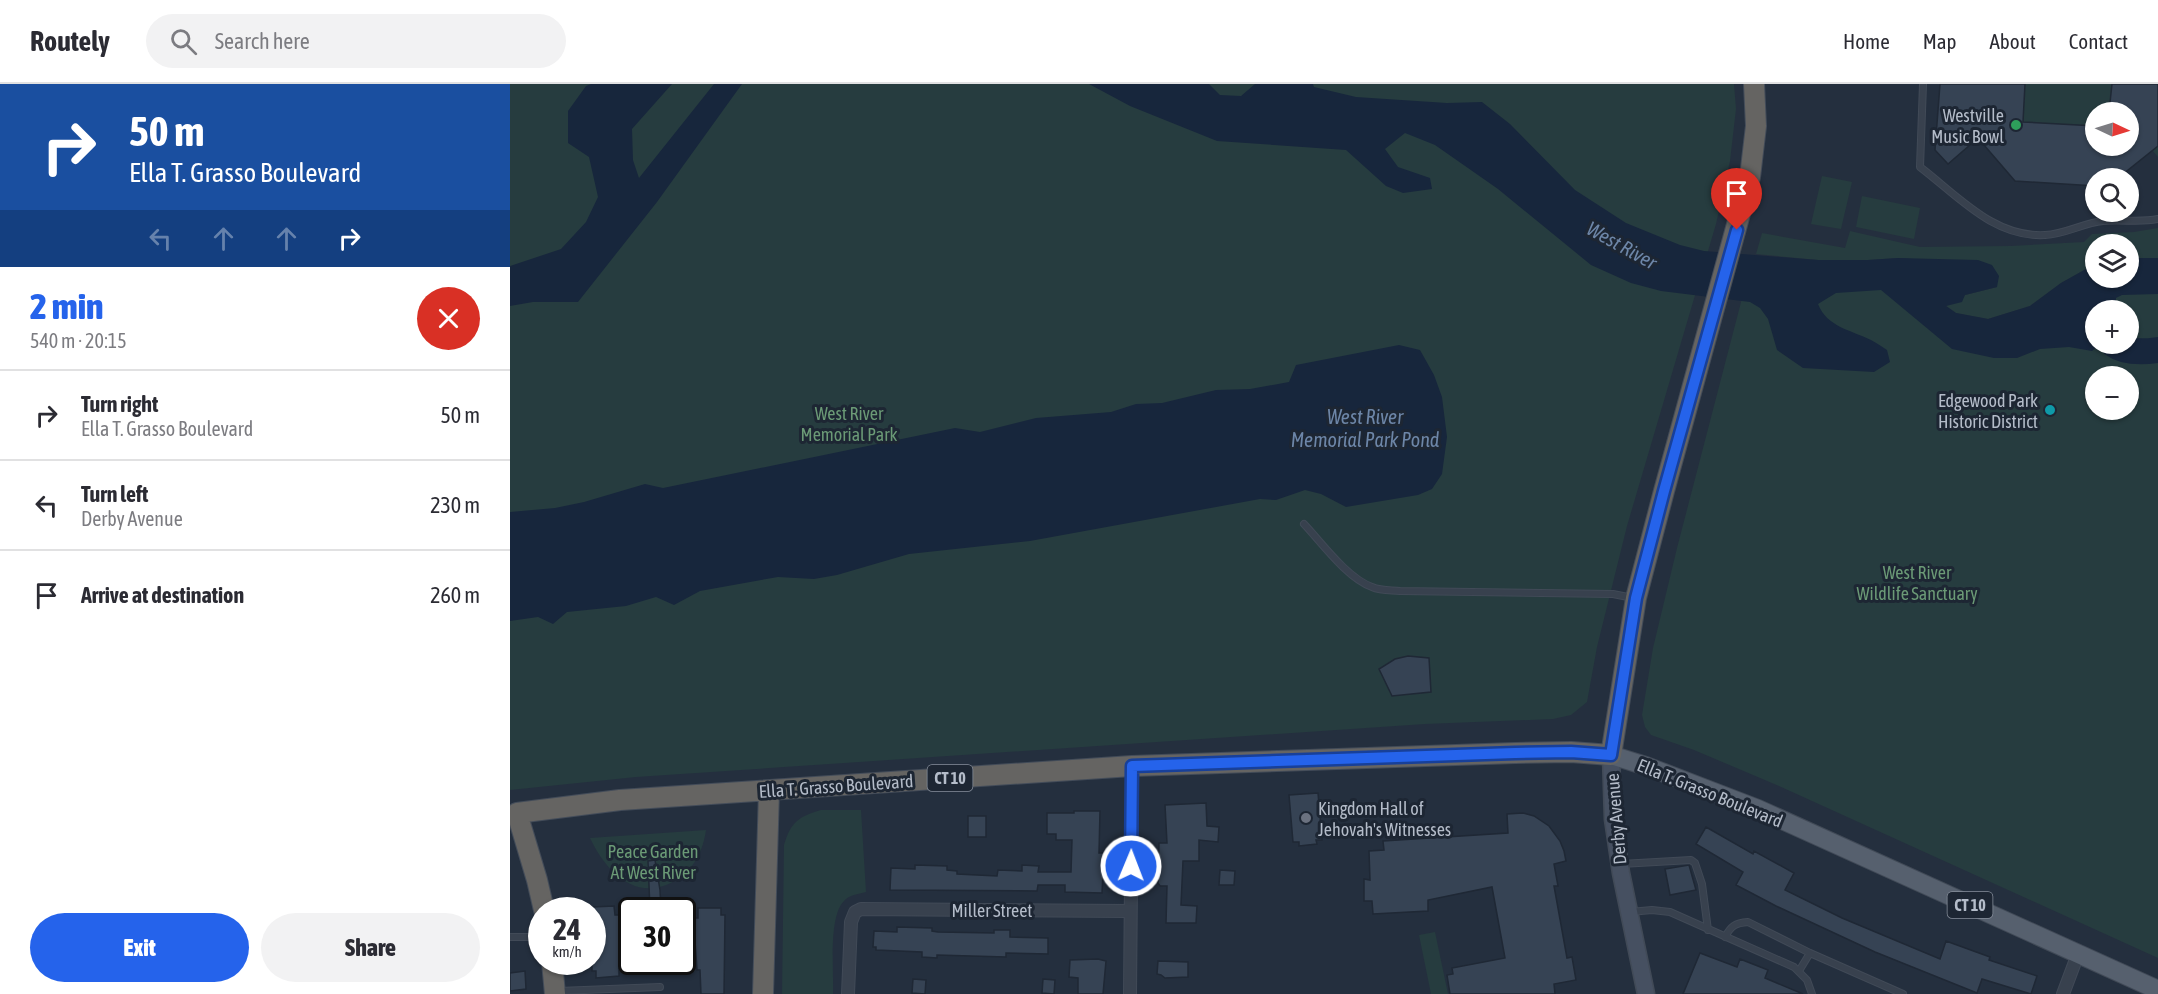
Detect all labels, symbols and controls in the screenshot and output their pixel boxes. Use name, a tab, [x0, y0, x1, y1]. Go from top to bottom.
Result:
search box	[146, 14, 566, 68]
text: Routely	[30, 25, 110, 57]
icon: search	[167, 25, 200, 58]
text: Search here	[215, 28, 310, 54]
text: Home	[1843, 29, 1890, 53]
text: Map	[1923, 29, 1957, 53]
text: About	[1990, 29, 2036, 53]
text: Contact	[2069, 29, 2128, 53]
north arrow	[2085, 102, 2139, 156]
map controls	[2085, 102, 2139, 420]
place label: Westville Music Bowl	[1931, 105, 2004, 147]
text: 50 m	[129, 107, 204, 155]
icon: right	[30, 108, 108, 186]
marker: Westville Music Bowl	[2009, 118, 2023, 132]
text: Ella T. Grasso Boulevard	[129, 157, 361, 188]
pin	[1711, 168, 1762, 230]
button: search	[2085, 168, 2139, 222]
icon: arrive	[1720, 177, 1753, 210]
water label: West River	[1583, 216, 1662, 274]
icon: left	[144, 222, 177, 255]
icon: ahead	[207, 222, 240, 255]
icon: ahead	[270, 222, 303, 255]
icon: right	[333, 222, 366, 255]
button: layers	[2085, 234, 2139, 288]
text: 2 min	[30, 285, 104, 327]
button: close	[417, 287, 480, 350]
button: +	[2085, 300, 2139, 354]
text: 540 m · 20:15	[30, 329, 127, 352]
button: −	[2085, 366, 2139, 420]
place label: Edgewood Park Historic District	[1938, 390, 2038, 432]
text: Turn right	[81, 391, 158, 417]
icon: right	[30, 399, 63, 432]
text: 50 m	[440, 402, 480, 428]
park label: West River Memorial Park	[801, 403, 897, 445]
marker: Edgewood Park Historic District	[2043, 403, 2057, 417]
water label: West River Memorial Park Pond	[1291, 405, 1440, 451]
text: Ella T. Grasso Boulevard	[81, 417, 253, 440]
text: Turn left	[81, 481, 148, 507]
icon: left	[30, 489, 63, 522]
text: 230 m	[430, 492, 480, 518]
text: Derby Avenue	[81, 507, 183, 530]
park label: West River Wildlife Sanctuary	[1856, 562, 1978, 604]
icon: arrive	[30, 579, 63, 612]
text: Arrive at destination	[81, 582, 244, 608]
text: 260 m	[430, 582, 480, 608]
street label: Ella T. Grasso Boulevard	[1634, 754, 1786, 832]
road number: CT 10	[928, 765, 972, 791]
street label: Ella T. Grasso Boulevard	[758, 770, 914, 802]
street label: Derby Avenue	[1602, 772, 1630, 866]
place label: Kingdom Hall of Jehovah's Witnesses	[1318, 798, 1451, 840]
marker: Kingdom Hall of Jehovah's Witnesses	[1299, 811, 1313, 825]
position arrow	[1099, 834, 1163, 898]
park label: Peace Garden At West River	[607, 841, 699, 883]
road number: CT 10	[1948, 892, 1992, 918]
speed limit sign: 30	[618, 897, 696, 975]
street label: Miller Street	[952, 900, 1033, 921]
text: 24	[553, 912, 581, 946]
button: Exit	[30, 913, 249, 982]
button: Share	[261, 913, 480, 982]
text: km/h	[552, 943, 582, 960]

